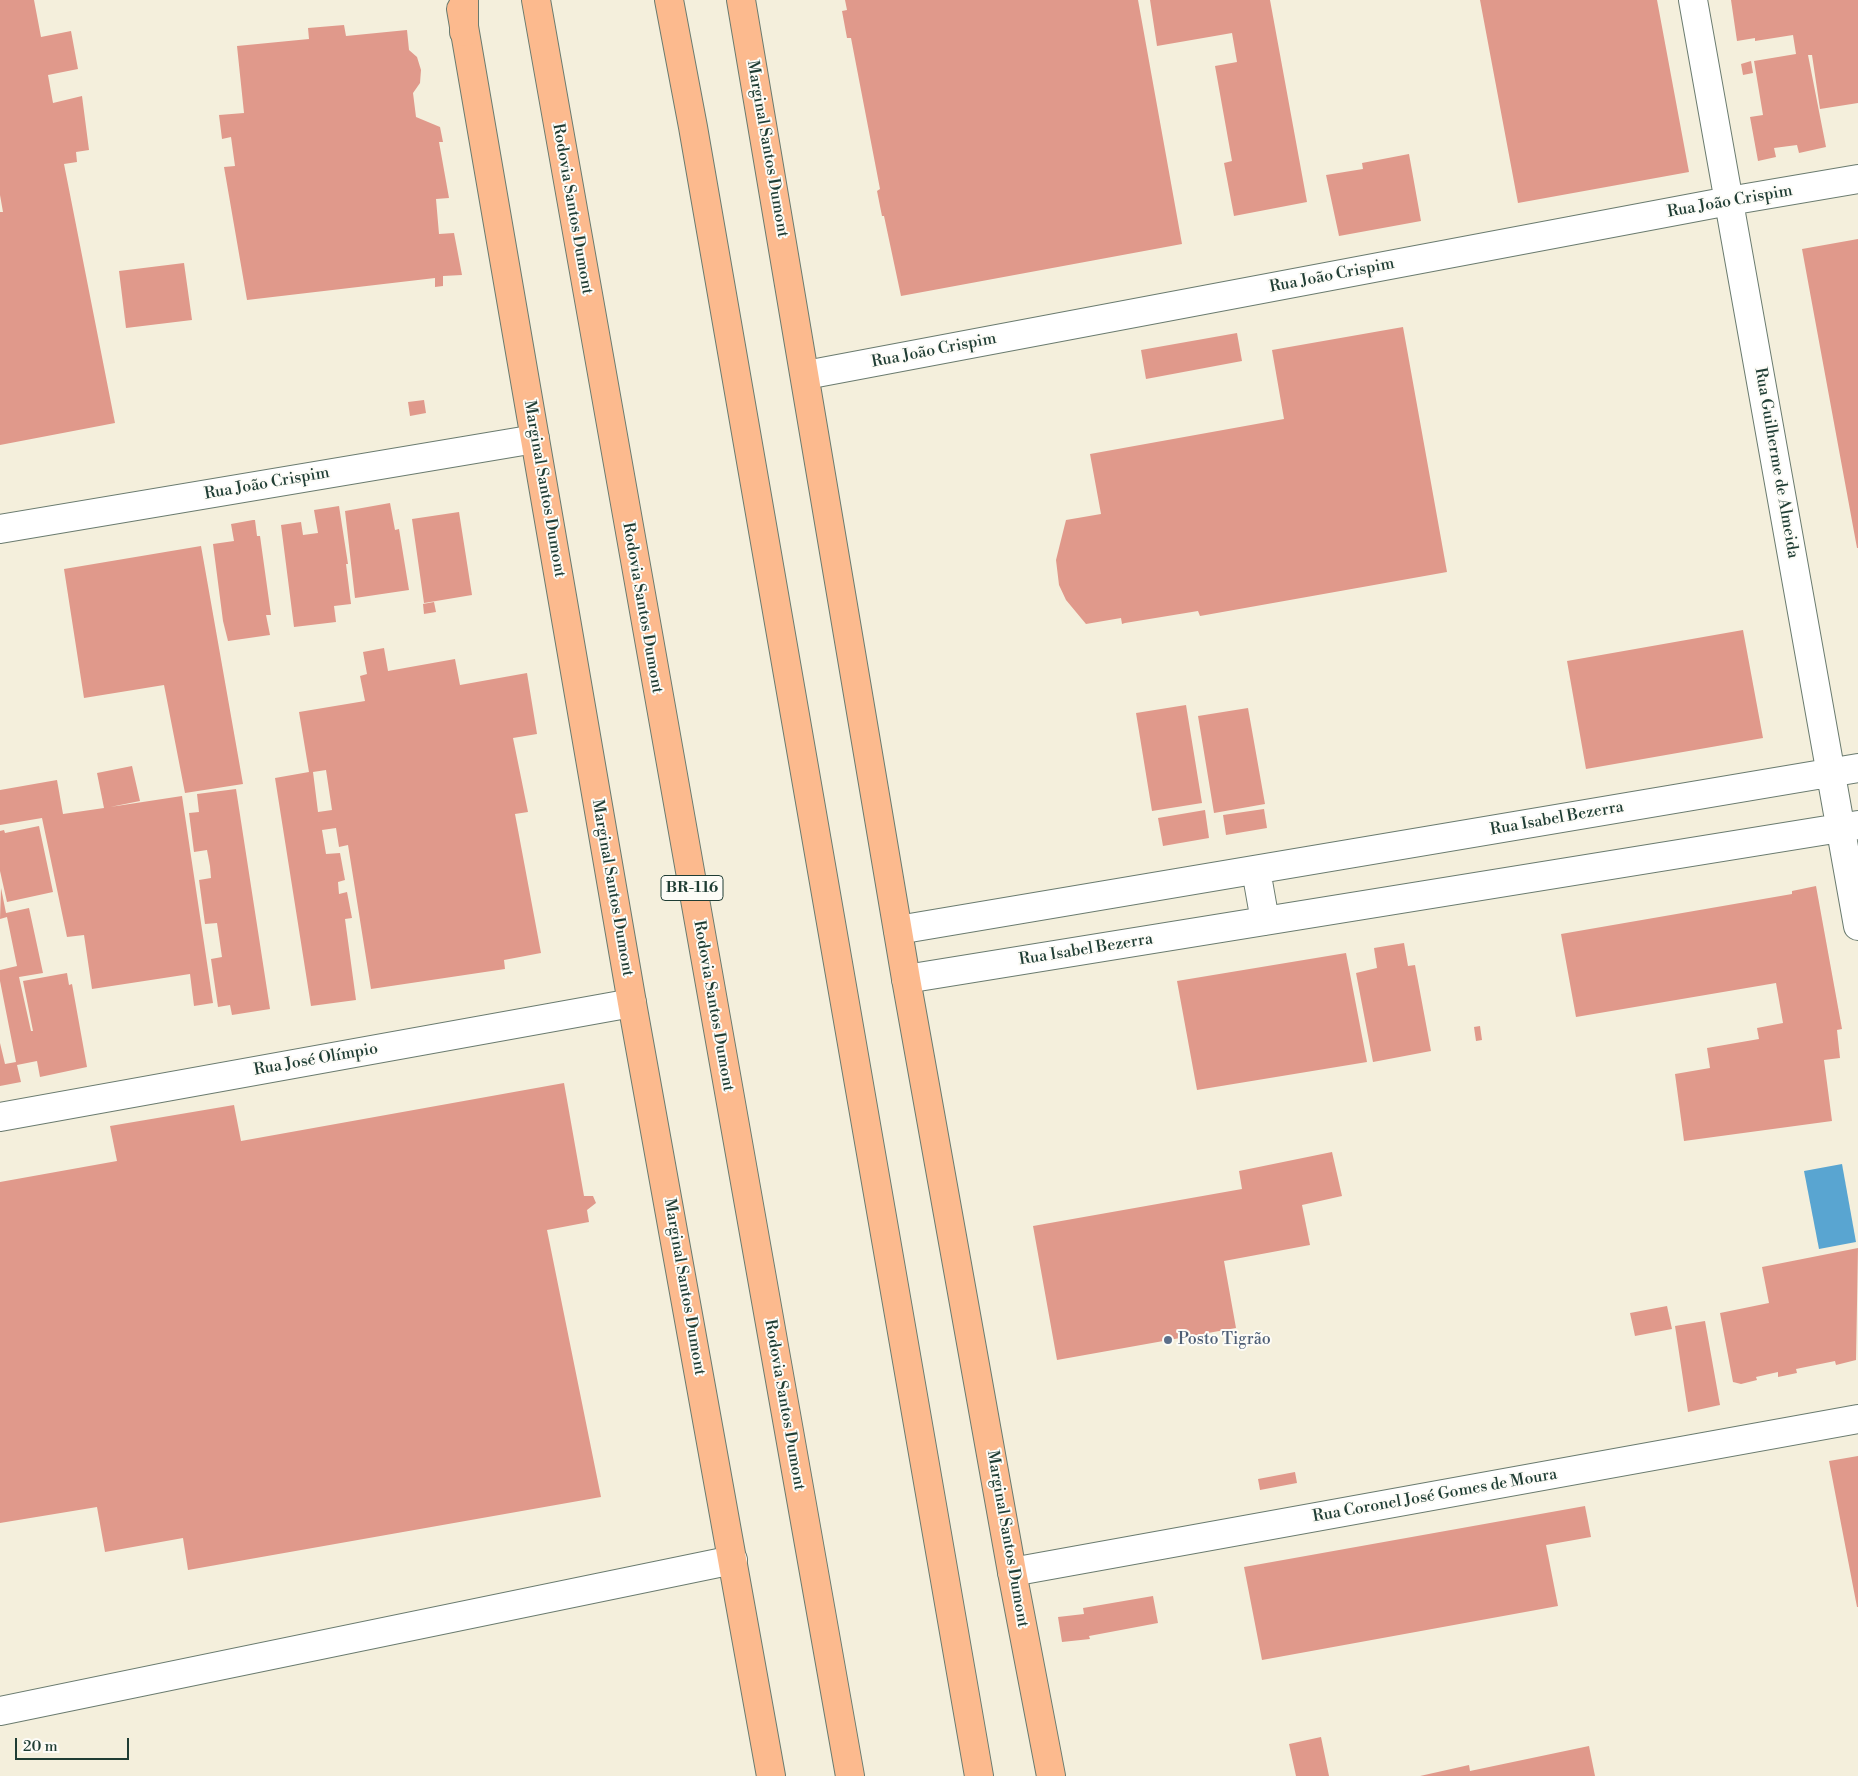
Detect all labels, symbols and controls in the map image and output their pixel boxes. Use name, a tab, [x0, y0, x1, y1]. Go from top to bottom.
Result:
street label: Marginal Santos Dumont	[742, 59, 792, 239]
street label: Rodovia Santos Dumont	[547, 122, 597, 296]
street label: Rua João Crispim	[1666, 182, 1794, 222]
street label: Rua João Crispim	[1268, 254, 1396, 298]
street label: Rua João Crispim	[870, 329, 998, 373]
street label: Rua Guilherme de Almeida	[1750, 366, 1802, 560]
street label: Marginal Santos Dumont	[519, 399, 569, 579]
street label: Rua João Crispim	[203, 464, 331, 504]
street label: Rodovia Santos Dumont	[617, 521, 667, 695]
street label: Marginal Santos Dumont	[587, 798, 637, 978]
street label: Rua Isabel Bezerra	[1489, 798, 1625, 840]
road number: BR-116	[661, 876, 723, 900]
street label: Rodovia Santos Dumont	[688, 919, 738, 1093]
street label: Rua Isabel Bezerra	[1018, 930, 1154, 970]
street label: Rua José Olímpio	[252, 1040, 380, 1080]
street label: Marginal Santos Dumont	[659, 1197, 709, 1377]
street label: Rodovia Santos Dumont	[759, 1318, 809, 1492]
place label: Posto Tigrão	[1178, 1330, 1271, 1350]
marker: Posto Tigrão	[1162, 1334, 1174, 1346]
street label: Marginal Santos Dumont	[982, 1449, 1032, 1629]
street label: Rua Coronel José Gomes de Moura	[1311, 1465, 1559, 1527]
scale bar	[18, 1728, 131, 1760]
text: 20 m	[23, 1737, 58, 1756]

